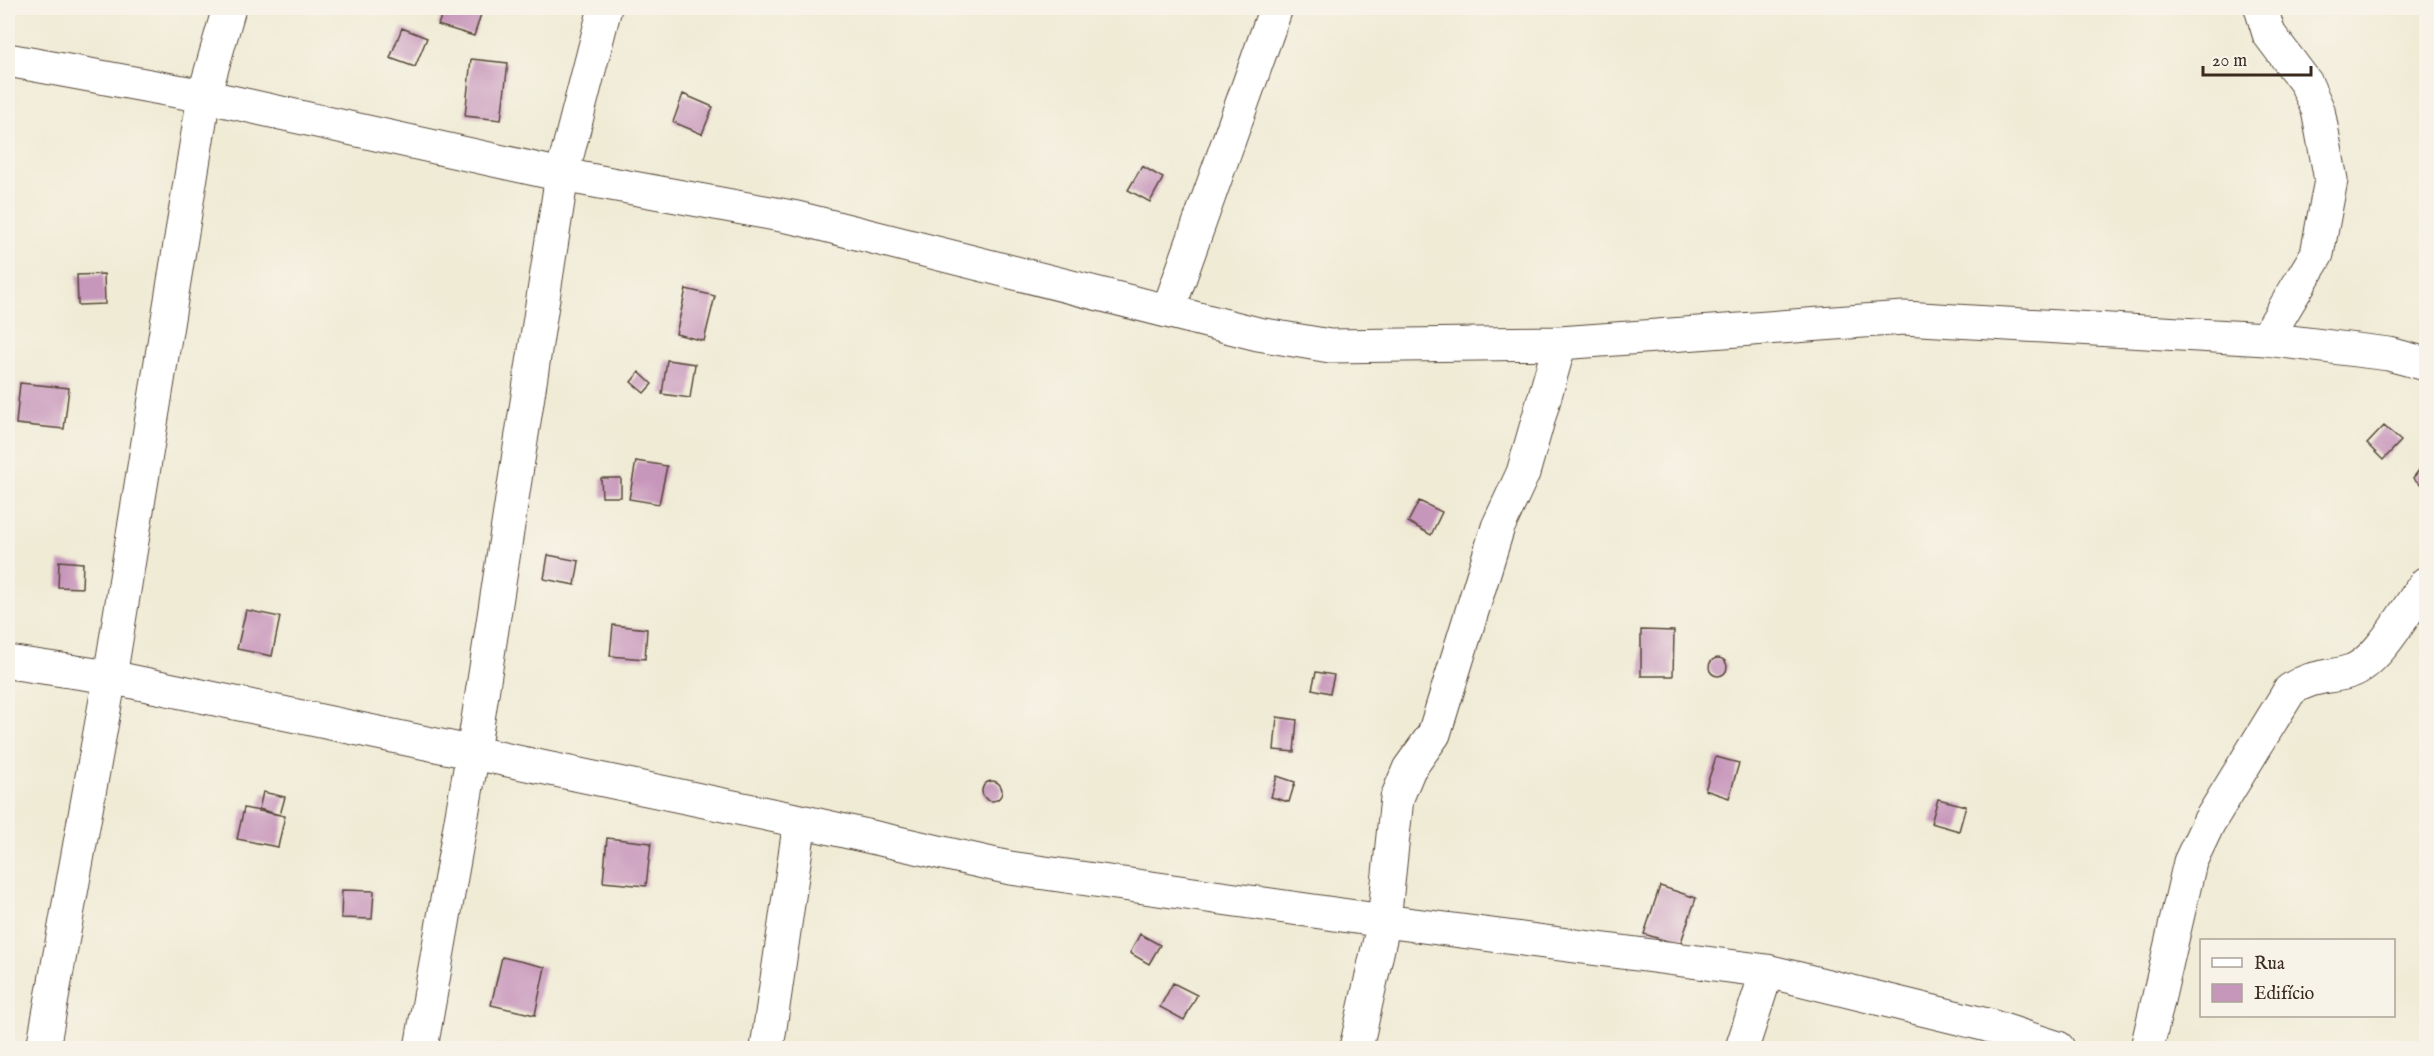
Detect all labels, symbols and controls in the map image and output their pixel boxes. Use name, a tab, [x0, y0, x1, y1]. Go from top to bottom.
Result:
scale bar	[2203, 39, 2311, 77]
text: 20 m	[2212, 50, 2247, 73]
legend	[2200, 939, 2395, 1017]
text: Rua	[2254, 953, 2285, 976]
text: Edifício	[2254, 983, 2315, 1006]

